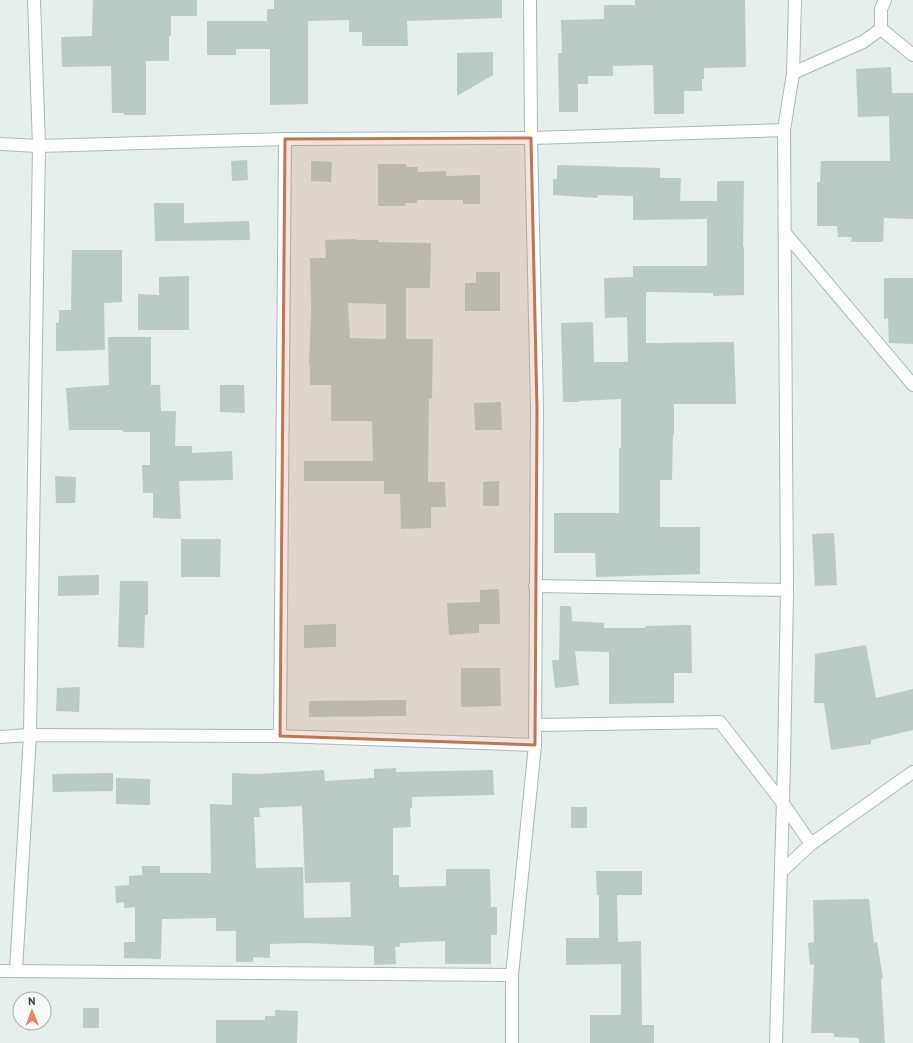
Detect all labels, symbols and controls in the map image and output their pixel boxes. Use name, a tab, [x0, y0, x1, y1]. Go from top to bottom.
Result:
north arrow	[12, 991, 52, 1031]
text: N	[28, 994, 36, 1008]

